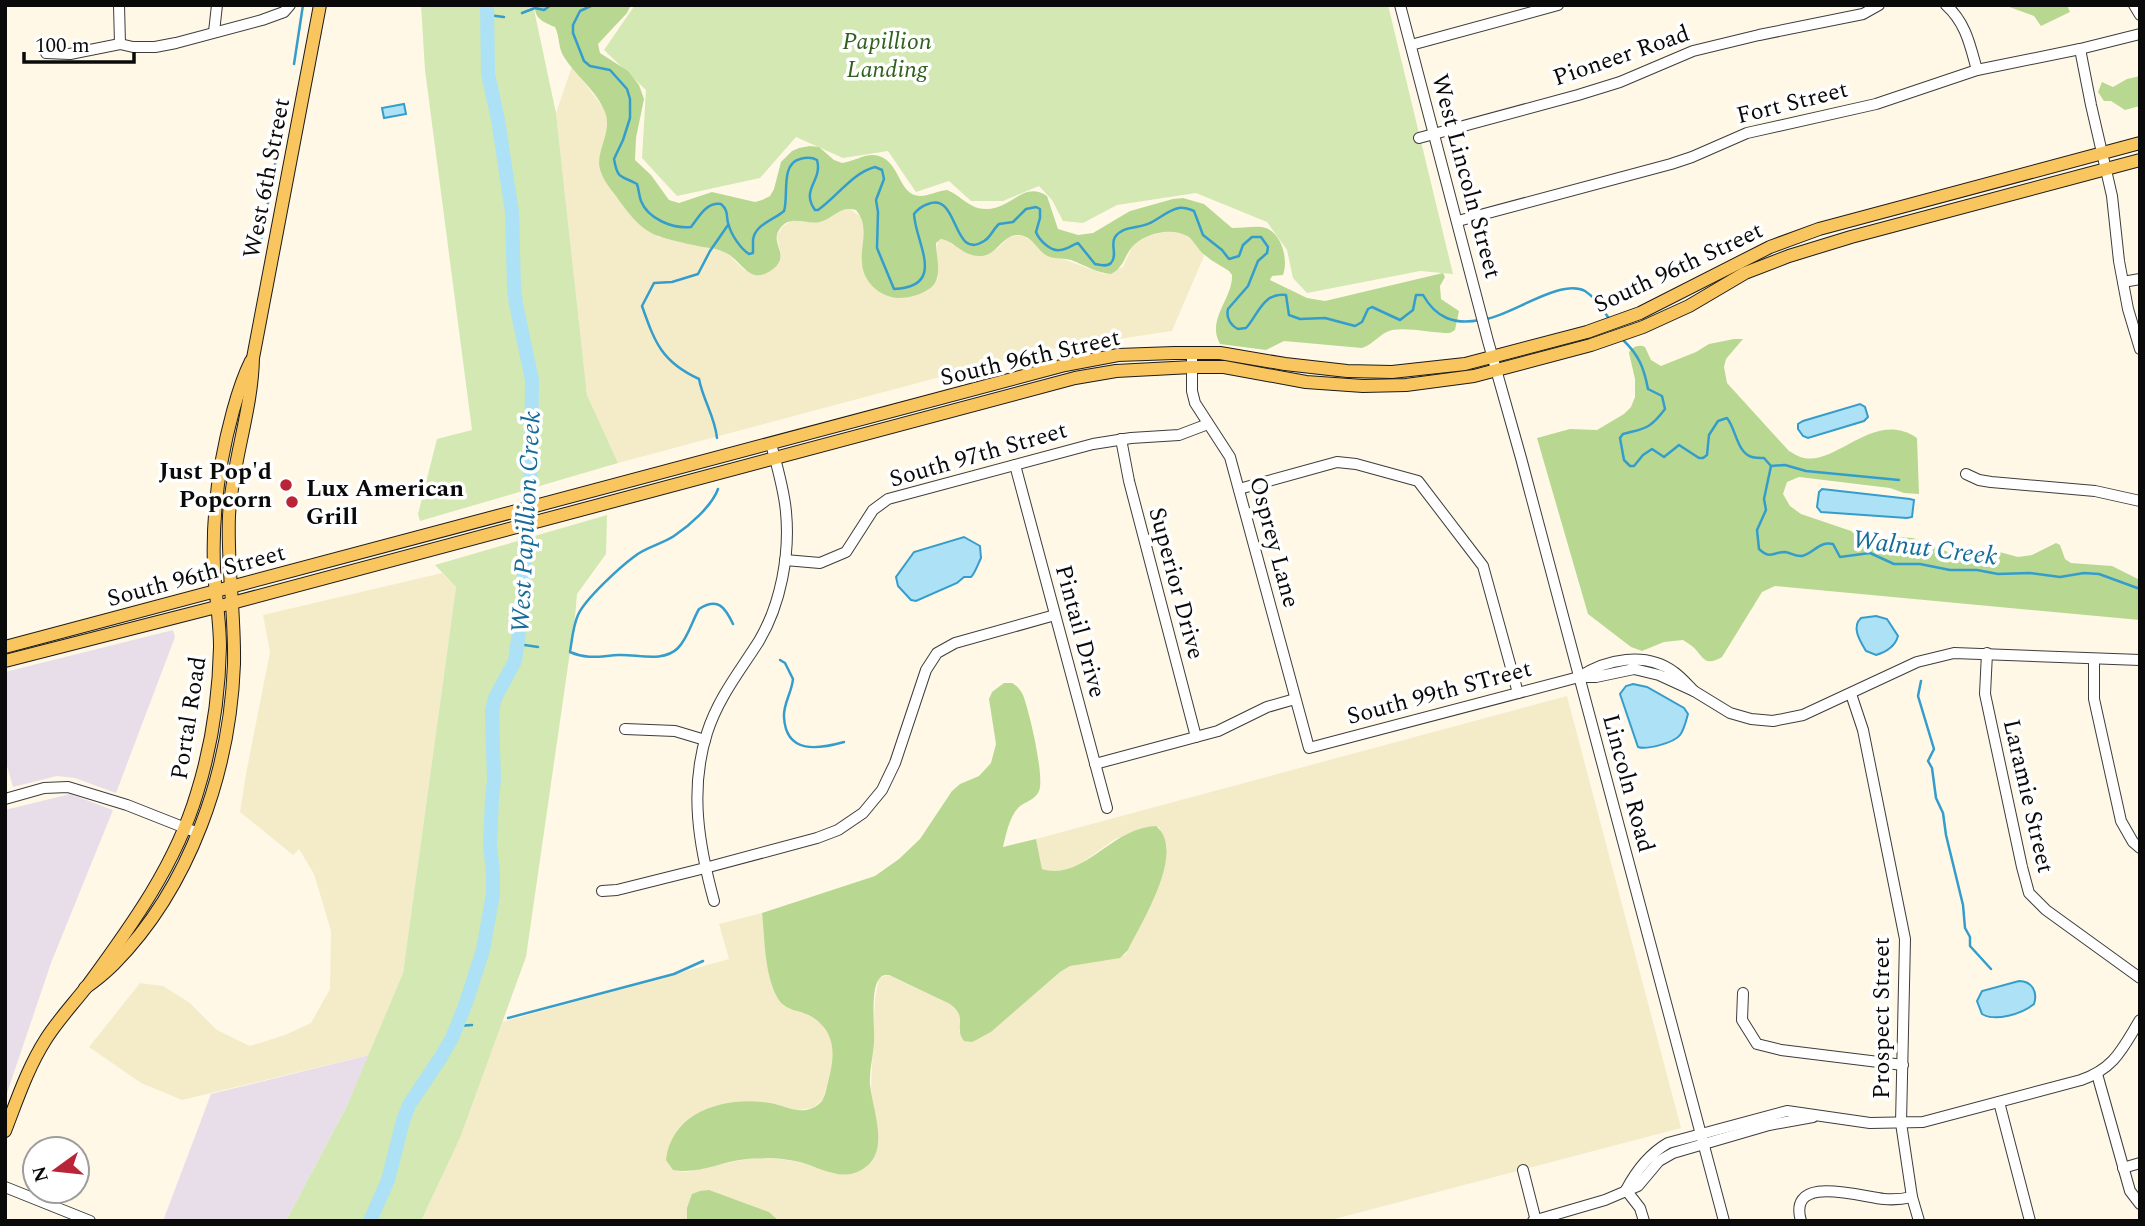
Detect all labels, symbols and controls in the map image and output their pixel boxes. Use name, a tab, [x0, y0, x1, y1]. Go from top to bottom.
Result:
street label: Pioneer Road	[1548, 16, 1695, 96]
scale bar	[24, 21, 135, 65]
park label: Papillion Landing	[842, 24, 932, 88]
text: 100 m	[35, 30, 90, 62]
street label: West Lincoln Street	[1421, 70, 1511, 283]
street label: Fort Street	[1733, 72, 1852, 134]
street label: West 6th Street	[234, 95, 300, 262]
street label: South 96th Street	[1588, 213, 1769, 323]
street label: South 96th Street	[937, 320, 1124, 396]
water label: West Papillion Creek	[500, 410, 552, 634]
street label: South 97th Street	[885, 412, 1071, 498]
place label: Just Pop'd Popcorn	[159, 454, 272, 518]
place label: Lux American Grill	[306, 471, 464, 535]
street label: Osprey Lane	[1239, 473, 1309, 612]
marker: Just Pop'd Popcorn	[278, 477, 294, 493]
marker: Lux American Grill	[284, 494, 300, 510]
street label: Superior Drive	[1138, 503, 1214, 663]
water label: Walnut Creek	[1850, 519, 2000, 577]
street label: South 96th Street	[103, 535, 290, 617]
street label: Pintail Drive	[1045, 561, 1115, 702]
street label: South 99th STreet	[1343, 651, 1536, 735]
street label: Portal Road	[161, 654, 217, 783]
street label: Lincoln Road	[1592, 710, 1664, 857]
street label: Laramie Street	[1993, 716, 2063, 877]
street label: Prospect Street	[1864, 937, 1900, 1099]
north arrow	[21, 1135, 91, 1205]
text: N	[25, 1163, 57, 1185]

